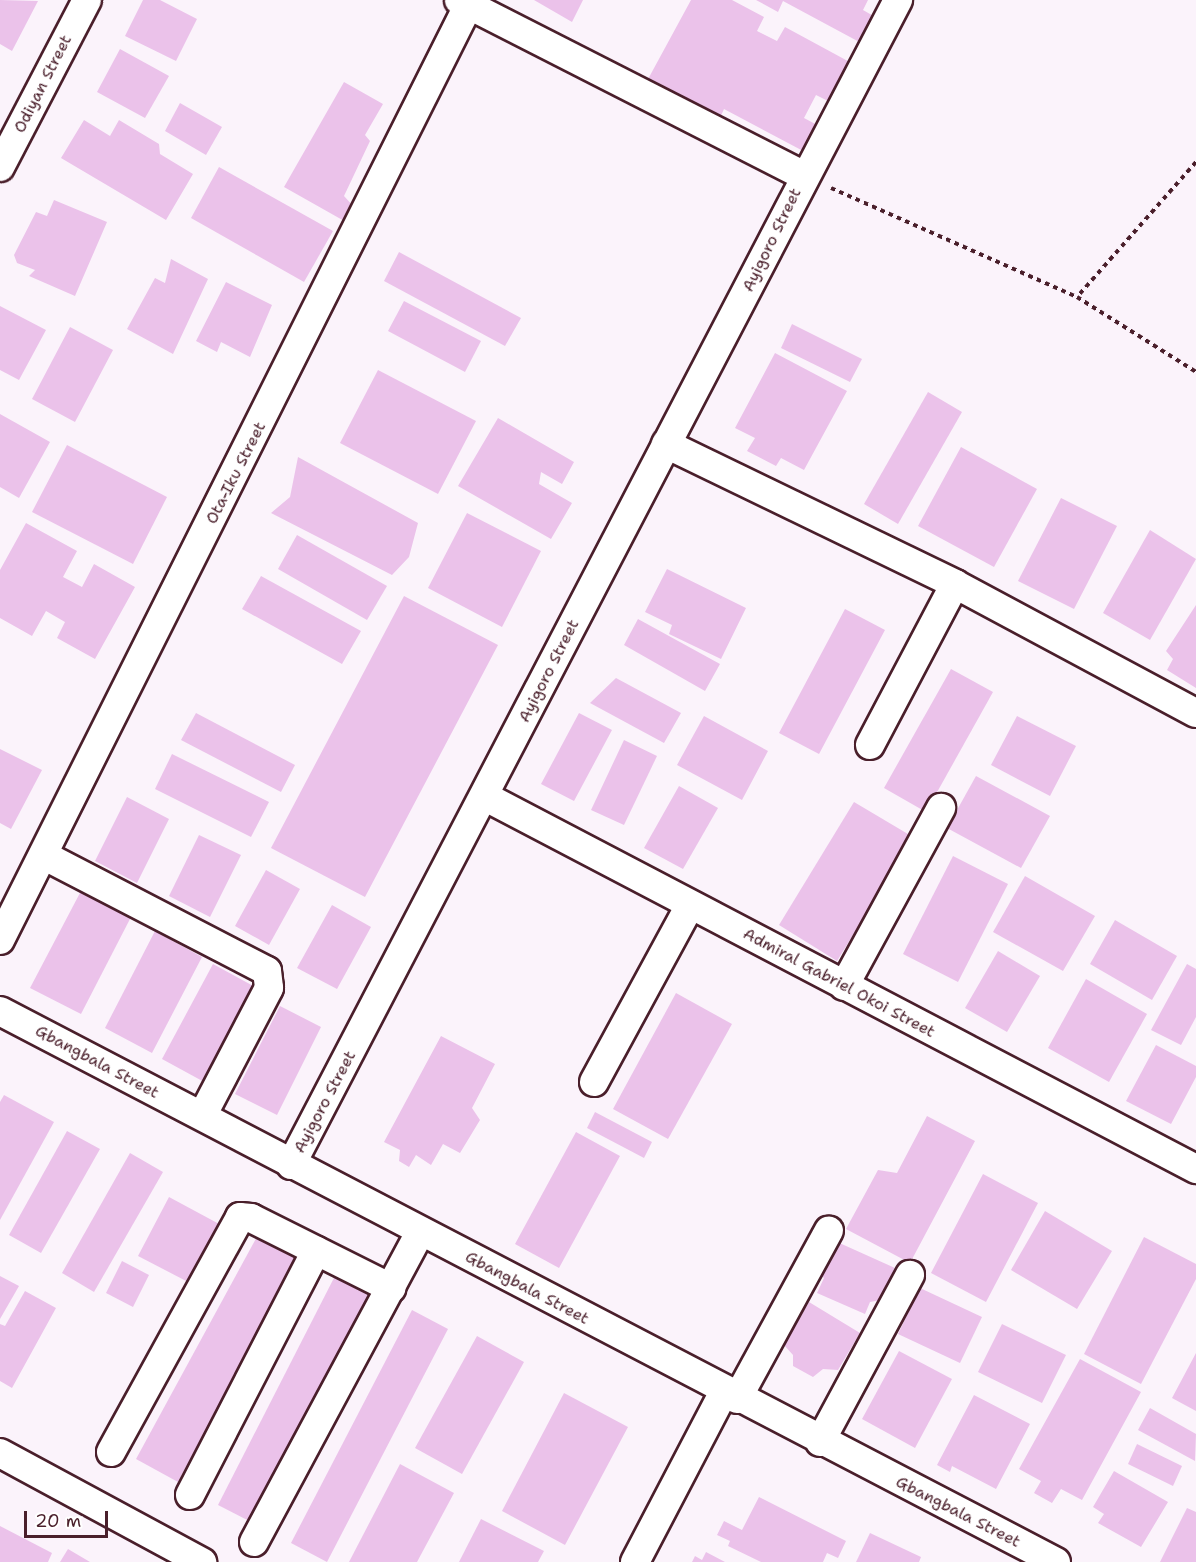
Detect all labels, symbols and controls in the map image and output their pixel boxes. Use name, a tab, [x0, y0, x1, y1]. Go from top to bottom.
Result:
street label: Odiyan Street	[10, 32, 76, 136]
street label: Ayigoro Street	[739, 185, 805, 295]
street label: Ota-Iku Street	[202, 419, 270, 527]
street label: Ayigoro Street	[515, 616, 583, 726]
street label: Admiral Gabriel Okoi Street	[740, 924, 938, 1042]
street label: Gbangbala Street	[32, 1021, 162, 1103]
street label: Ayigoro Street	[290, 1048, 360, 1156]
street label: Gbangbala Street	[462, 1247, 592, 1329]
street label: Gbangbala Street	[892, 1472, 1024, 1552]
scale bar	[27, 1499, 111, 1537]
text: 20 m	[35, 1509, 81, 1533]

